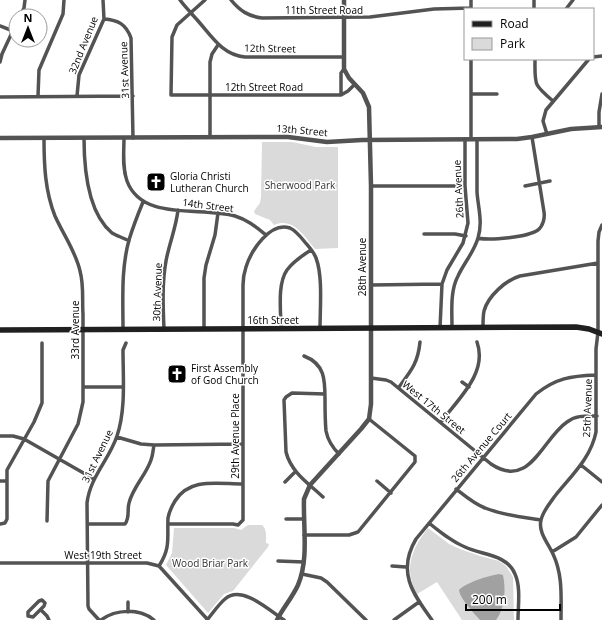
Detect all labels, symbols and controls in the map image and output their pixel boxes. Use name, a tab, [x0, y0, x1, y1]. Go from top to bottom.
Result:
street label: 11th Street Road	[285, 3, 363, 17]
north arrow	[8, 8, 48, 48]
legend	[464, 8, 594, 60]
text: N	[24, 10, 32, 25]
street label: 32nd Avenue	[65, 14, 101, 76]
text: Road	[500, 15, 529, 32]
text: Park	[500, 35, 526, 52]
street label: 31st Avenue	[116, 41, 132, 99]
street label: 12th Street	[244, 41, 296, 55]
street label: 12th Street Road	[225, 80, 303, 94]
street label: 13th Street	[276, 121, 329, 139]
street label: 26th Avenue	[449, 159, 467, 219]
place label: Gloria Christi Lutheran Church	[170, 169, 249, 195]
church icon: Gloria Christi Lutheran Church	[145, 171, 167, 193]
park label: Sherwood Park	[265, 178, 336, 192]
street label: 14th Street	[182, 195, 235, 215]
street label: 28th Avenue	[355, 237, 369, 296]
street label: 30th Avenue	[149, 262, 165, 321]
street label: 33rd Avenue	[68, 300, 82, 360]
street label: 16th Street	[247, 313, 299, 327]
place label: First Assembly of God Church	[191, 361, 259, 387]
church icon: First Assembly of God Church	[166, 363, 188, 385]
street label: West 17th Street	[400, 377, 469, 437]
street label: 25th Avenue	[579, 378, 595, 437]
street label: 29th Avenue Place	[228, 393, 242, 479]
street label: 26th Avenue Court	[448, 409, 515, 485]
street label: 31st Avenue	[78, 427, 116, 485]
street label: West 19th Street	[64, 548, 142, 562]
park label: Wood Briar Park	[172, 556, 249, 570]
scale bar	[466, 586, 560, 612]
text: 200 m	[472, 591, 507, 608]

